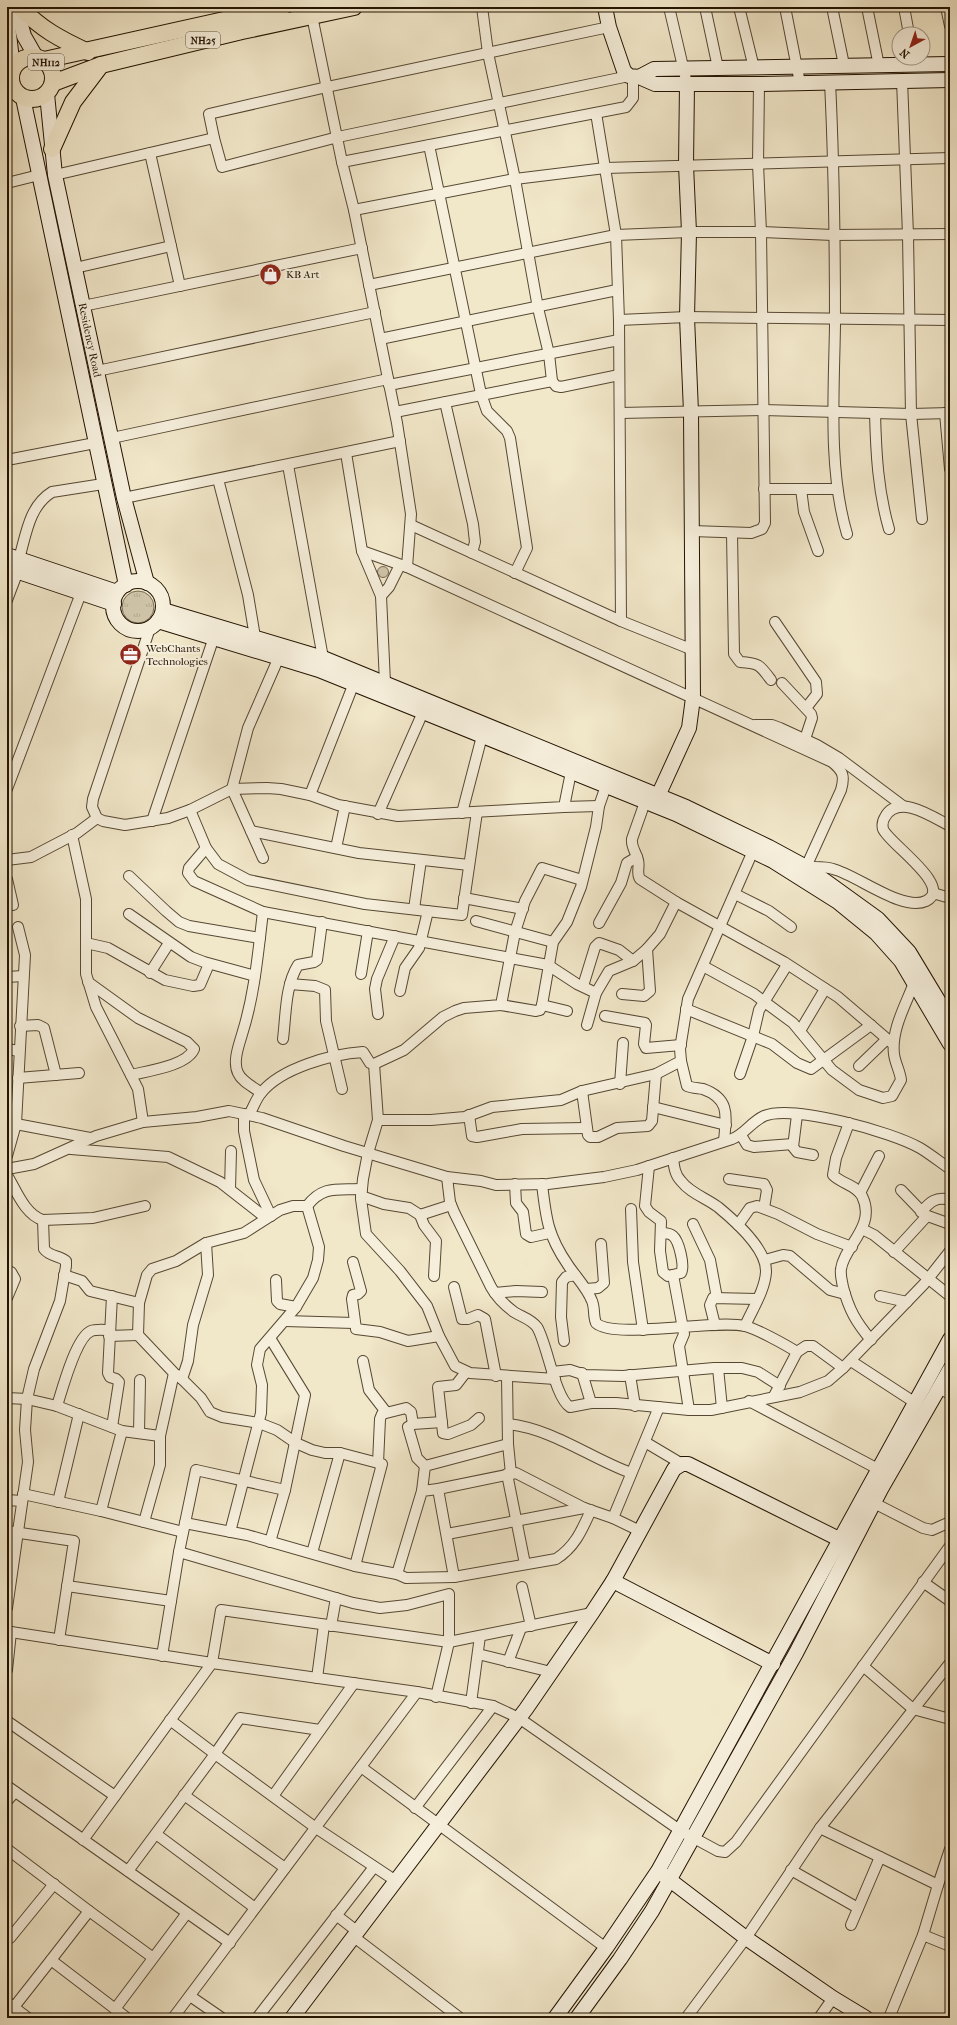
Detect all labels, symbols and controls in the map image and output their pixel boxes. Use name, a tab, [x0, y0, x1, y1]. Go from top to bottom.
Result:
north arrow	[891, 26, 931, 66]
road number: NH25	[186, 32, 220, 48]
text: N	[897, 45, 912, 61]
road number: NH112	[28, 54, 64, 70]
shop icon: KB Art	[257, 261, 283, 287]
place label: KB Art	[286, 268, 319, 281]
street label: Residency Road	[75, 302, 104, 379]
office icon: WebChants Technologies	[117, 641, 143, 667]
place label: WebChants Technologies	[145, 642, 208, 668]

